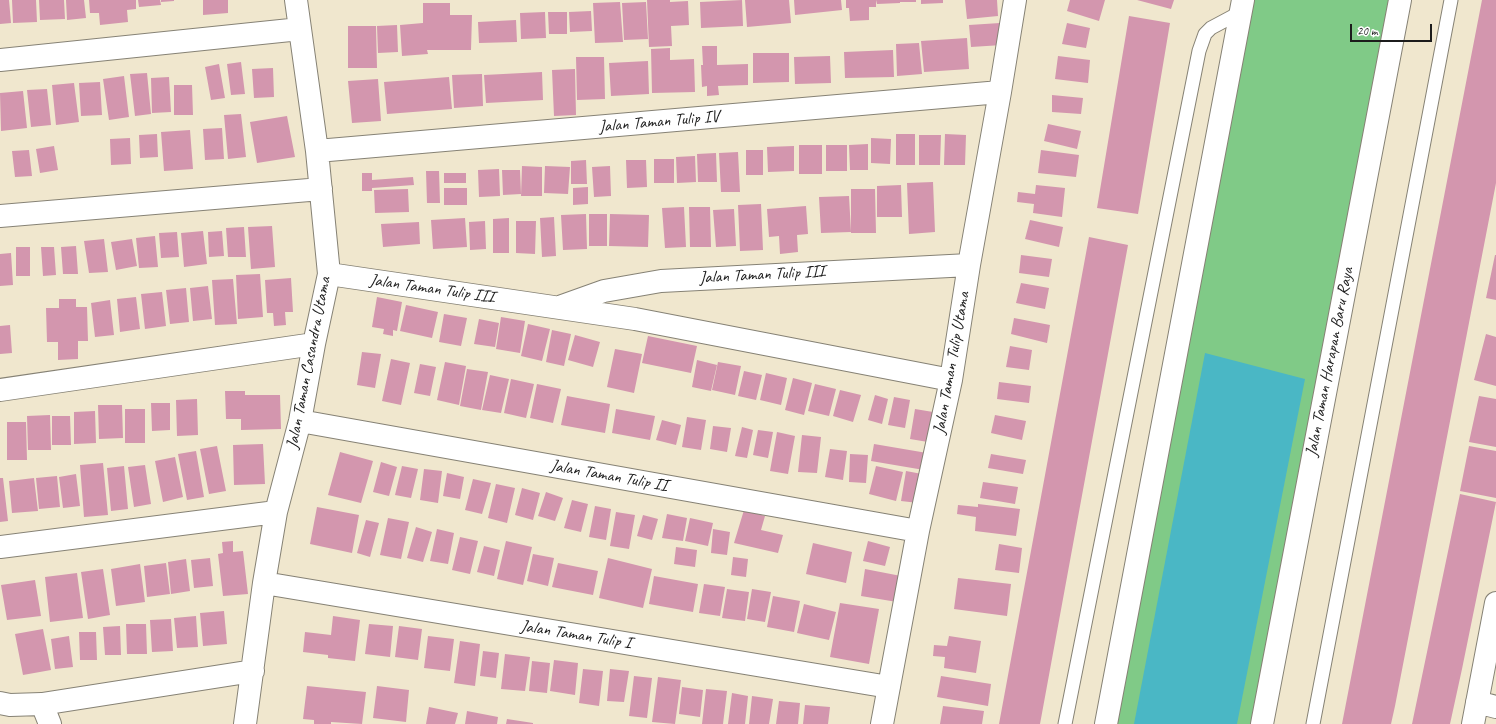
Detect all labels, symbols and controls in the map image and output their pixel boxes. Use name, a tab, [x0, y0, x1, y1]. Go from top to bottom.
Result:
scale bar	[1352, 16, 1434, 42]
text: 20 m	[1357, 23, 1377, 39]
street label: Jalan Taman Tulip IV	[598, 107, 720, 137]
street label: Jalan Taman Tulip III	[699, 262, 825, 288]
street label: Jalan Taman Harapan Baru Raya	[1302, 266, 1358, 458]
street label: Jalan Taman Tulip III	[368, 270, 496, 308]
street label: Jalan Taman Casandra Utama	[282, 275, 336, 451]
street label: Jalan Taman Tulip Utama	[929, 290, 975, 436]
street label: Jalan Taman Tulip II	[549, 456, 669, 496]
street label: Jalan Taman Tulip I	[519, 616, 633, 654]

